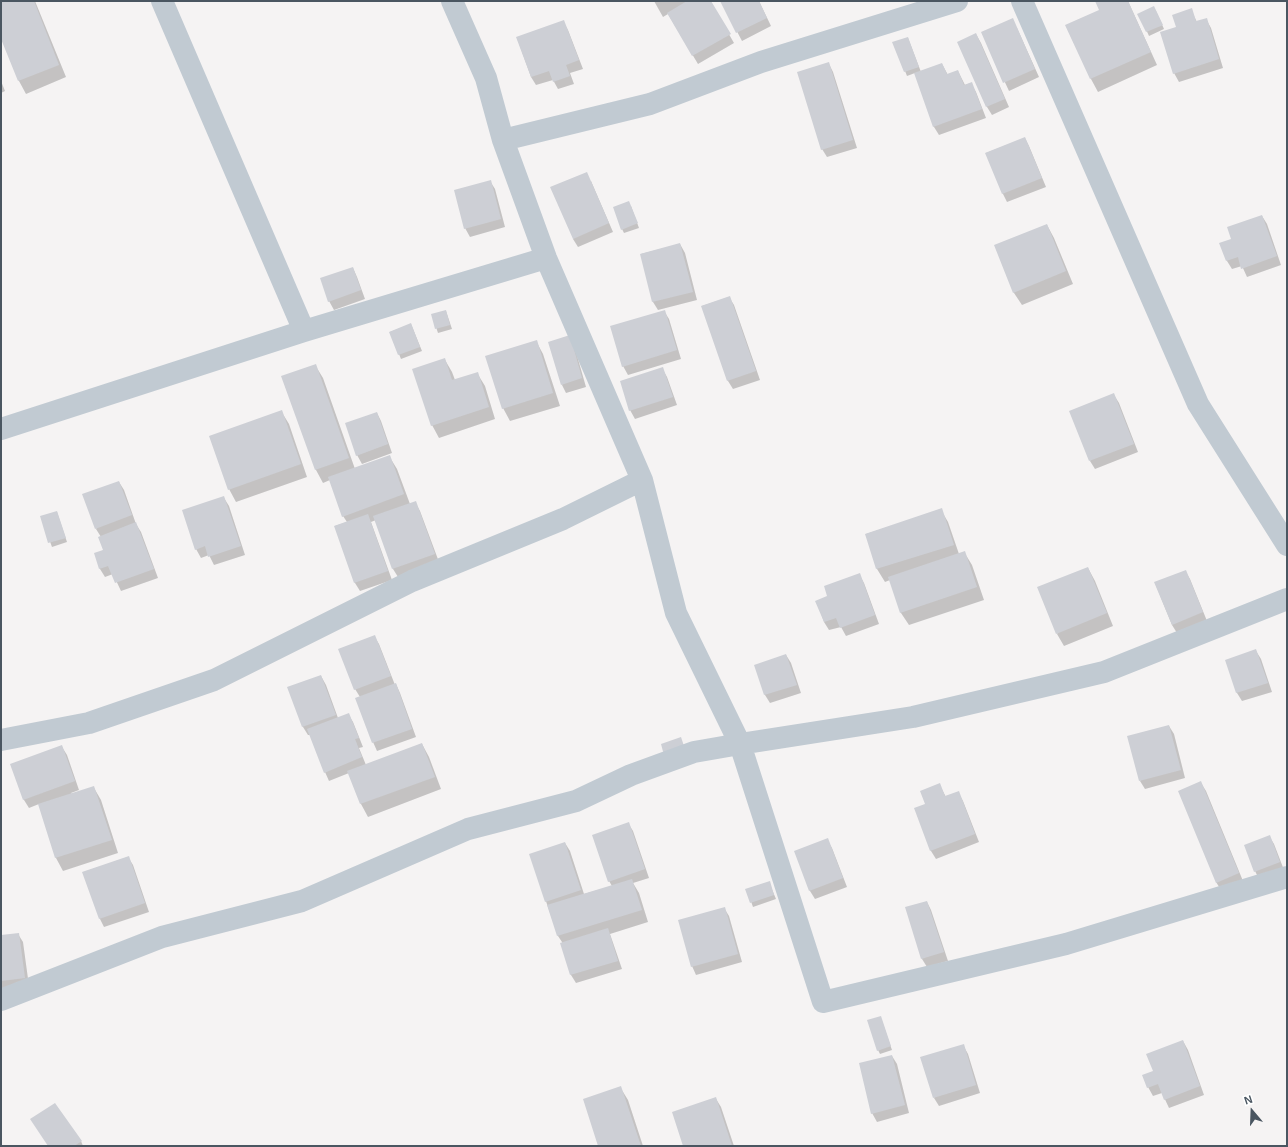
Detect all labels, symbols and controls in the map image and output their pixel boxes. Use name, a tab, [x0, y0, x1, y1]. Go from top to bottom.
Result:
north arrow	[1232, 1091, 1272, 1131]
text: N	[1242, 1093, 1254, 1107]

